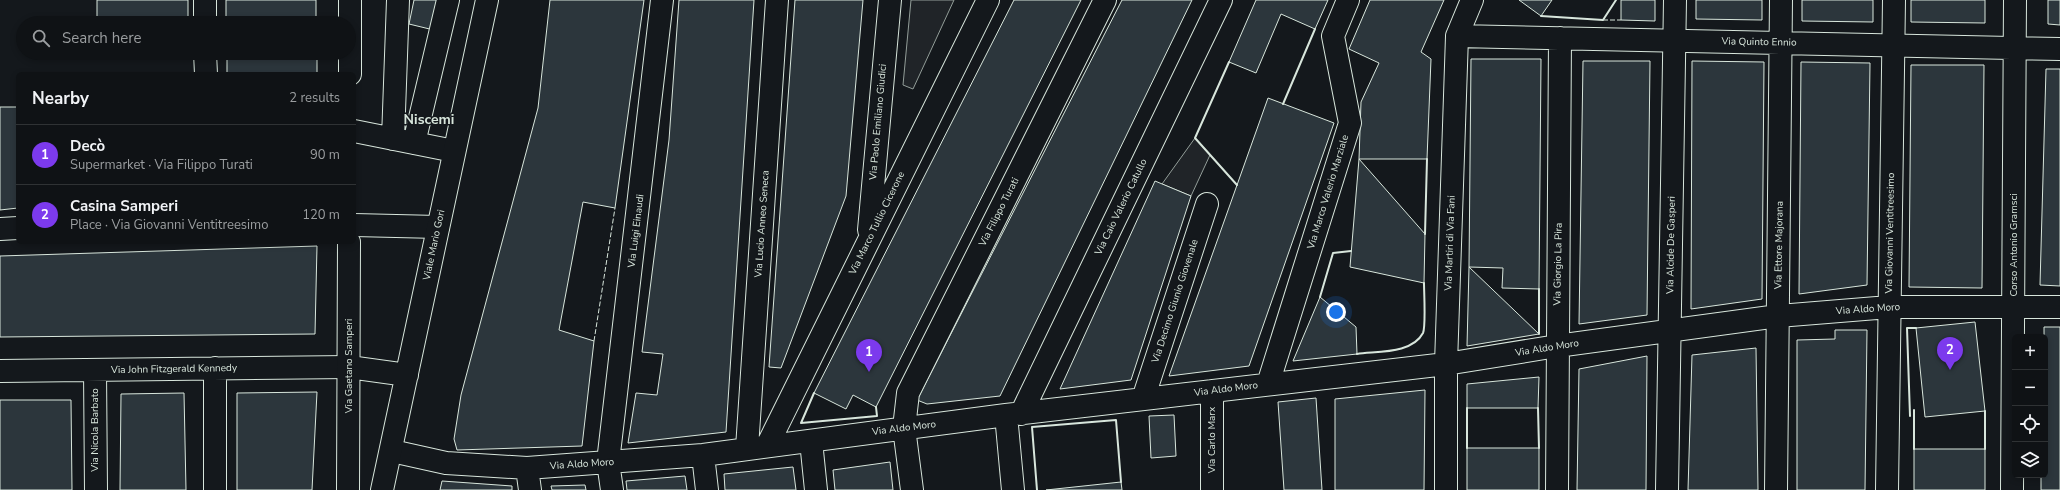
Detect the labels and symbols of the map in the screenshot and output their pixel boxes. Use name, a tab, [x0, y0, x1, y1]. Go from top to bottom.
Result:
street label: Via Quinto Ennio	[1720, 34, 1797, 50]
street label: Via Paolo Emiliano Giudici	[866, 63, 890, 182]
district label: Niscemi	[404, 110, 454, 129]
street label: Via Marco Valerio Marziale	[1304, 133, 1352, 252]
street label: Via Caio Valerio Catullo	[1091, 156, 1151, 258]
street label: Via Marco Tullio Cicerone	[845, 169, 908, 278]
street label: Via Lucio Anneo Seneca	[751, 170, 773, 279]
street label: Via Giovanni Ventitreesimo	[1882, 172, 1898, 295]
street label: Via Filippo Turati	[975, 175, 1022, 250]
street label: Via Luigi Einaudi	[624, 193, 647, 270]
street label: Corso Antonio Gramsci	[2007, 194, 2021, 296]
street label: Via Martiri di Via Fani	[1441, 195, 1459, 292]
street label: Via Alcide De Gasperi	[1663, 196, 1679, 295]
street label: Via Ettore Majorana	[1771, 201, 1787, 290]
street label: Viale Mario Gori	[419, 208, 448, 283]
street label: Via Giorgio La Pira	[1550, 222, 1566, 307]
street label: Via Decimo Giunio Giovenale	[1148, 237, 1202, 366]
street label: Via Aldo Moro	[1834, 300, 1901, 318]
your location	[1326, 302, 1346, 322]
street label: Via Gaetano Samperi	[342, 319, 356, 414]
street label: Via Aldo Moro	[1513, 336, 1580, 360]
pin: 2	[1937, 337, 1963, 370]
pin: 1	[856, 339, 882, 372]
street label: Via John Fitzgerald Kennedy	[110, 361, 238, 377]
street label: Via Aldo Moro	[1192, 378, 1259, 400]
street label: Via Nicola Barbato	[88, 388, 102, 473]
street label: Via Carlo Marx	[1205, 406, 1219, 474]
street label: Via Aldo Moro	[870, 417, 937, 439]
street label: Via Aldo Moro	[548, 455, 615, 473]

